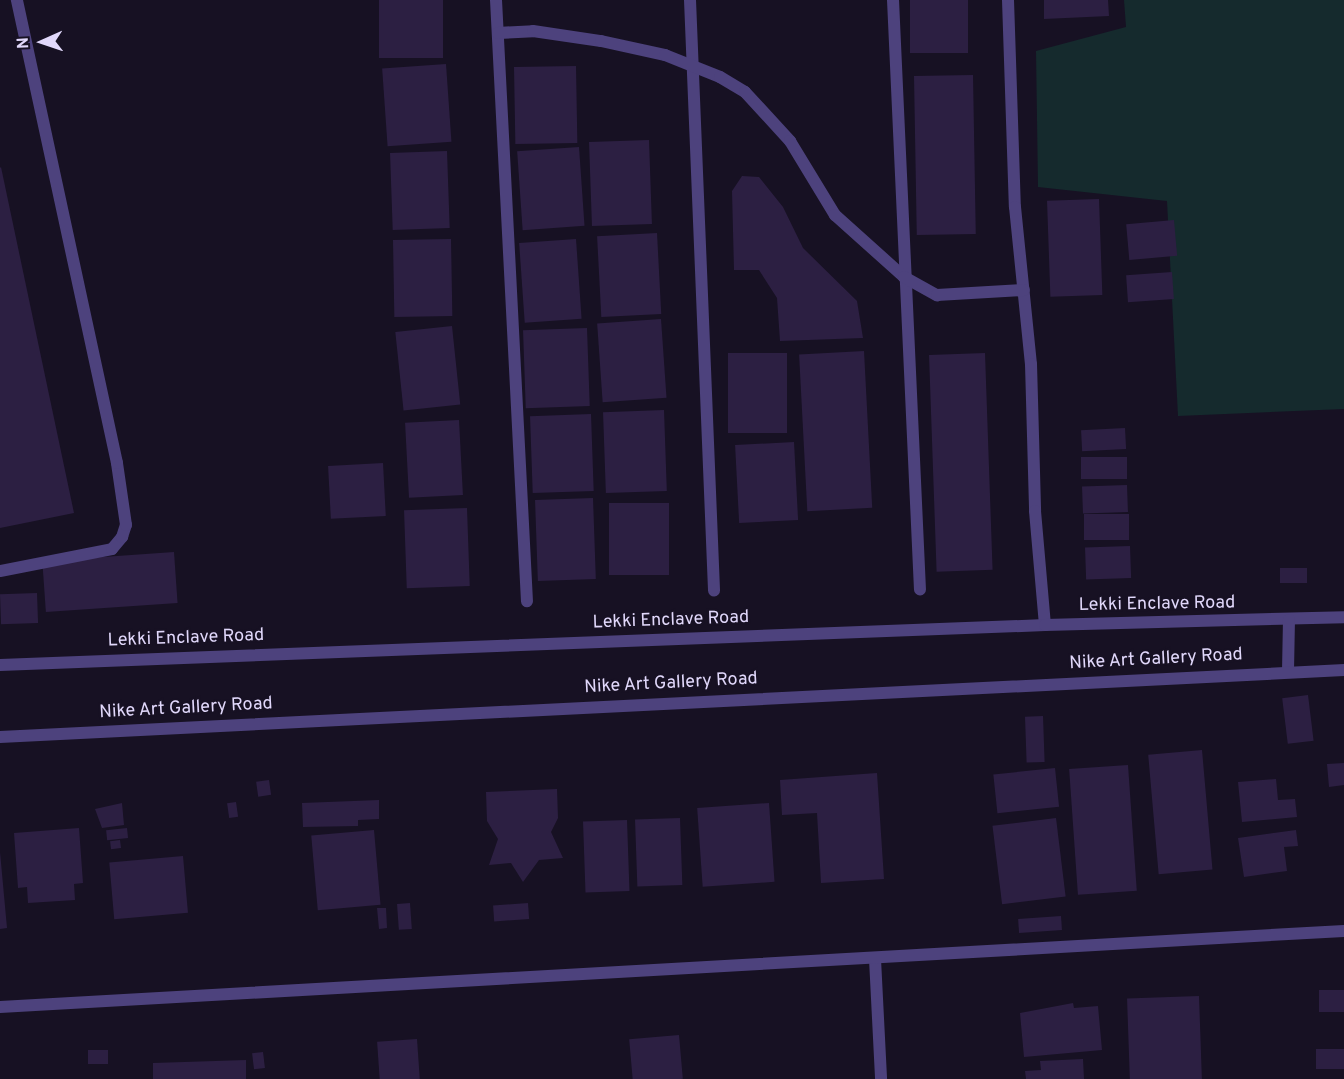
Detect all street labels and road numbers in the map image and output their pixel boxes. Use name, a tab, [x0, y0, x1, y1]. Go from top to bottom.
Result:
street label: Lekki Enclave Road	[1079, 593, 1235, 617]
street label: Lekki Enclave Road	[592, 607, 750, 635]
street label: Lekki Enclave Road	[107, 625, 265, 653]
street label: Nike Art Gallery Road	[1068, 645, 1244, 675]
street label: Nike Art Gallery Road	[583, 669, 759, 699]
street label: Nike Art Gallery Road	[98, 694, 274, 724]

